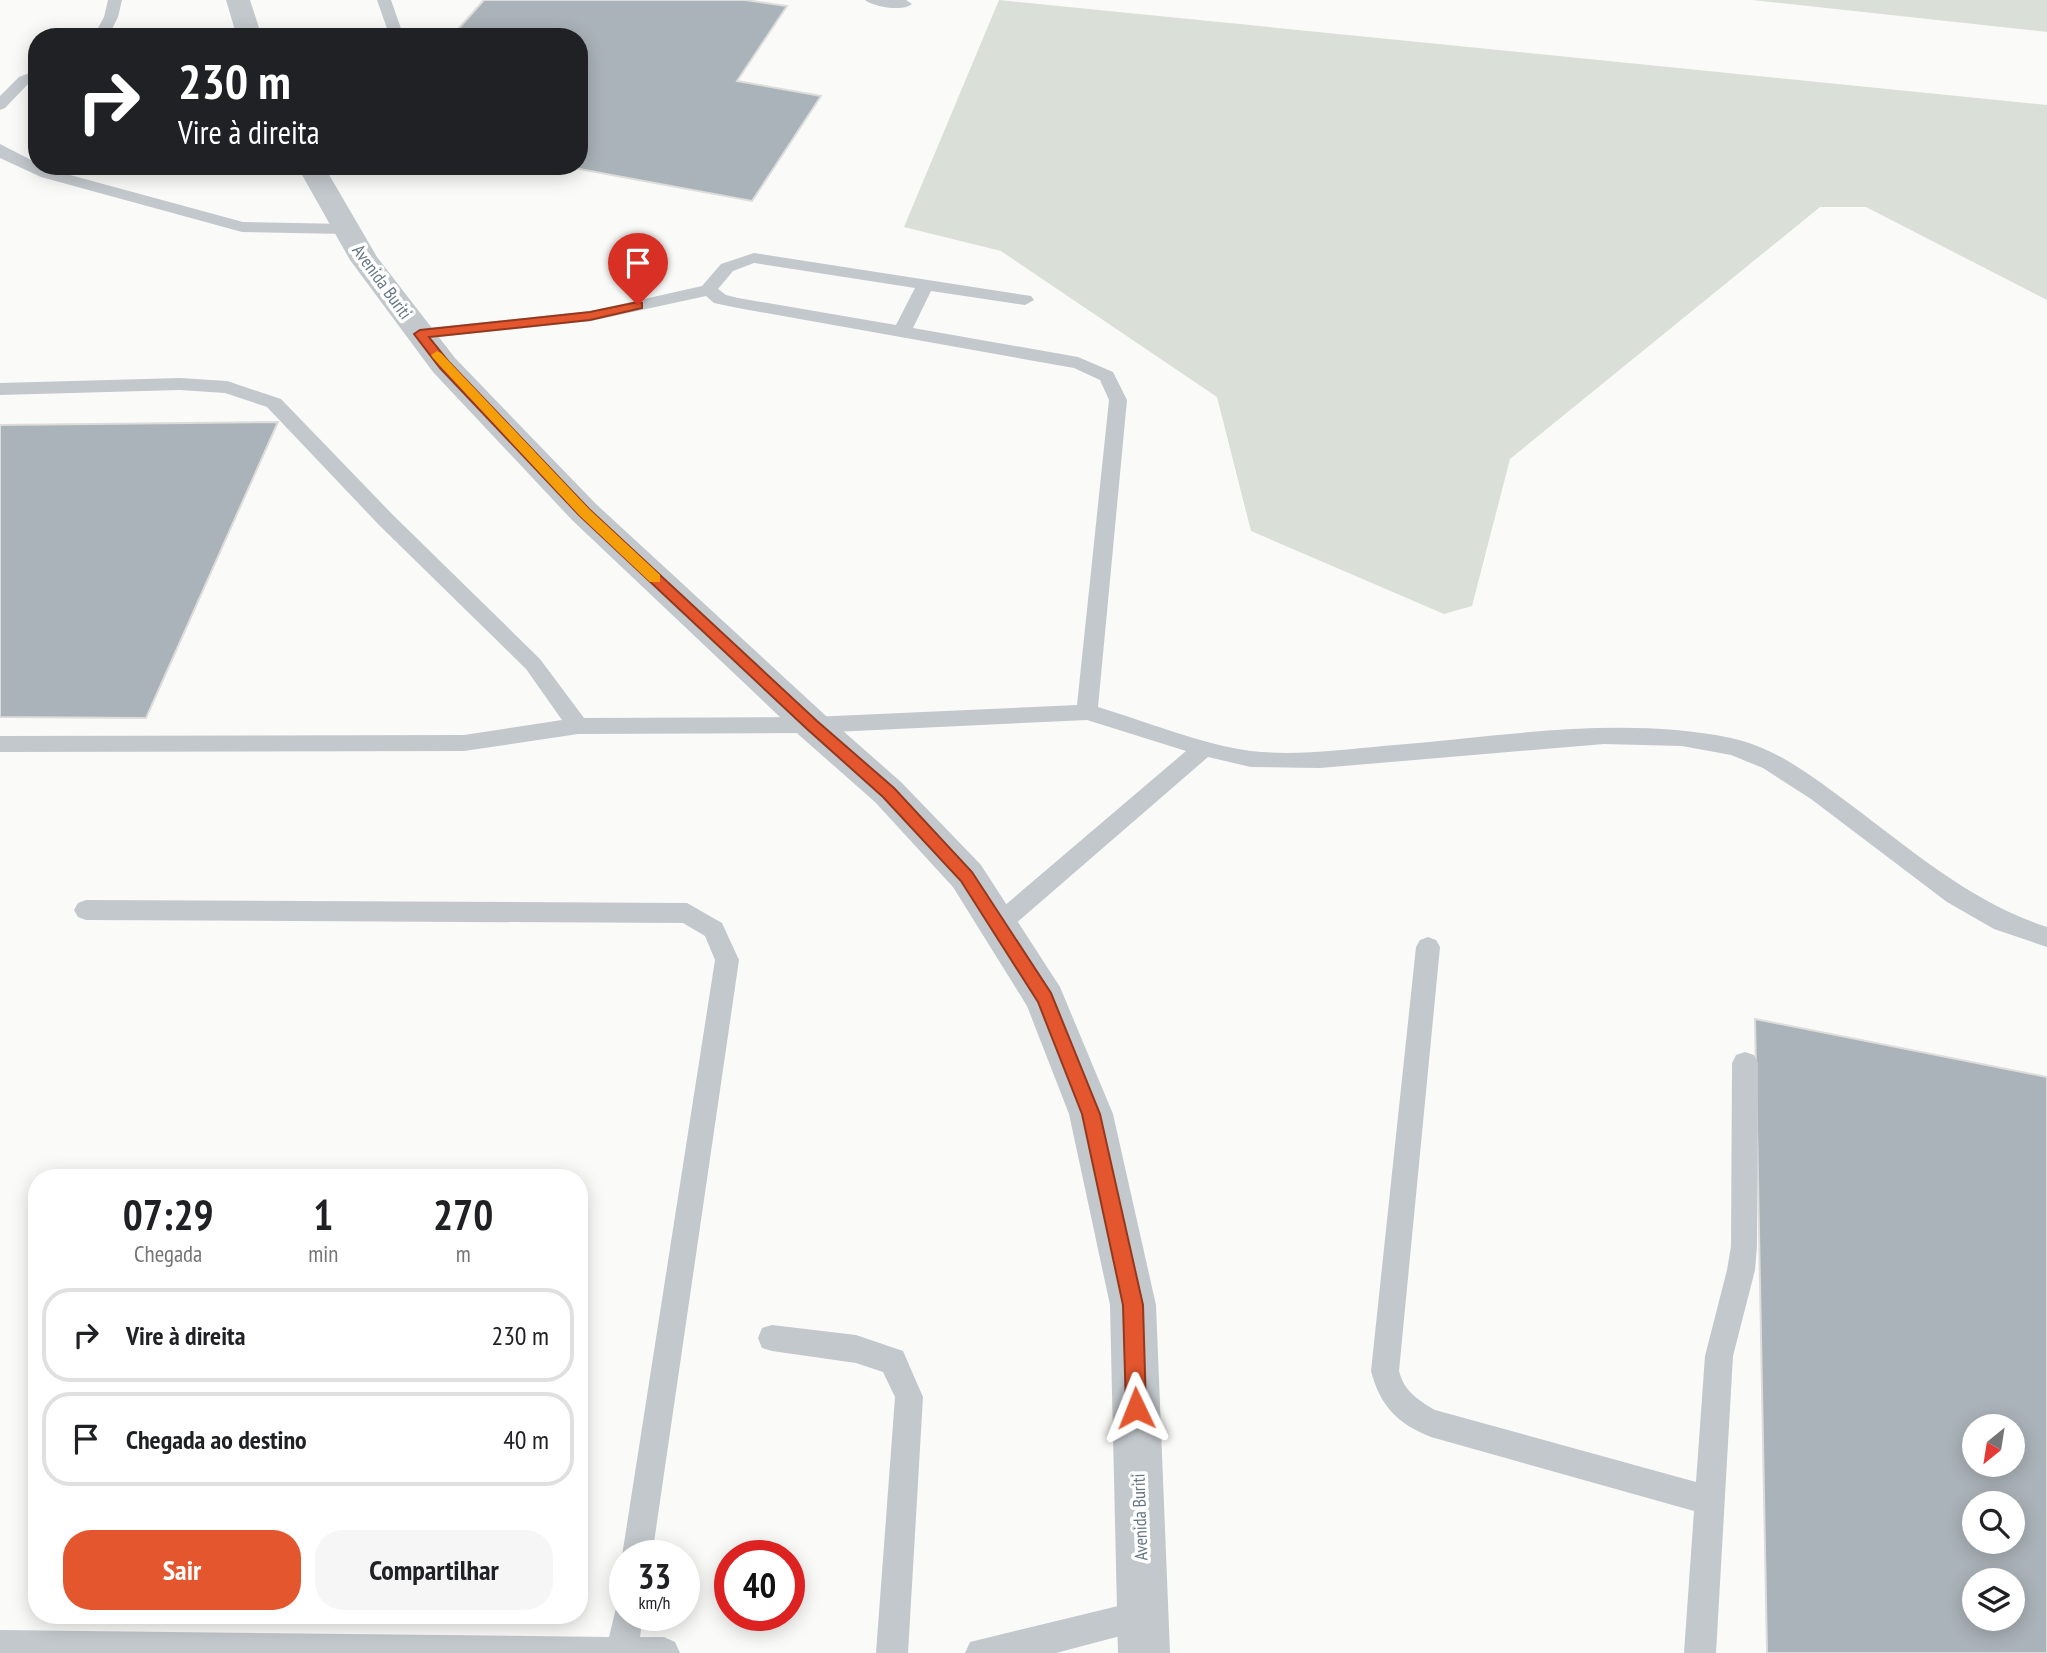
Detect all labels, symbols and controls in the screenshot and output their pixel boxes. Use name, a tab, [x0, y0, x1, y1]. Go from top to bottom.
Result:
text: 230 m	[178, 49, 291, 113]
icon: right	[63, 56, 154, 147]
text: Vire à direita	[178, 111, 319, 153]
pin	[608, 233, 668, 305]
street label: Avenida Buriti	[348, 240, 417, 324]
icon: arrive	[619, 244, 657, 282]
text: 07:29	[123, 1187, 214, 1242]
text: 1	[313, 1187, 333, 1242]
text: 270	[433, 1187, 493, 1242]
text: Chegada	[134, 1239, 202, 1268]
text: min	[308, 1239, 338, 1268]
text: m	[456, 1239, 471, 1268]
icon: right	[67, 1316, 105, 1354]
text: Vire à direita	[126, 1319, 245, 1352]
text: 230 m	[491, 1319, 549, 1352]
position arrow	[1099, 1371, 1173, 1445]
north arrow	[1962, 1414, 2025, 1477]
map controls	[1962, 1414, 2025, 1631]
icon: arrive	[67, 1420, 105, 1458]
text: Chegada ao destino	[126, 1423, 307, 1456]
text: 40 m	[503, 1423, 549, 1456]
street label: Avenida Buriti	[1126, 1473, 1153, 1561]
button: search	[1962, 1491, 2025, 1554]
button: Sair	[63, 1530, 301, 1610]
button: Compartilhar	[315, 1530, 553, 1610]
speed limit sign: 40	[714, 1540, 805, 1631]
text: 33	[638, 1553, 671, 1599]
button: layers	[1962, 1568, 2025, 1631]
text: km/h	[639, 1591, 670, 1614]

